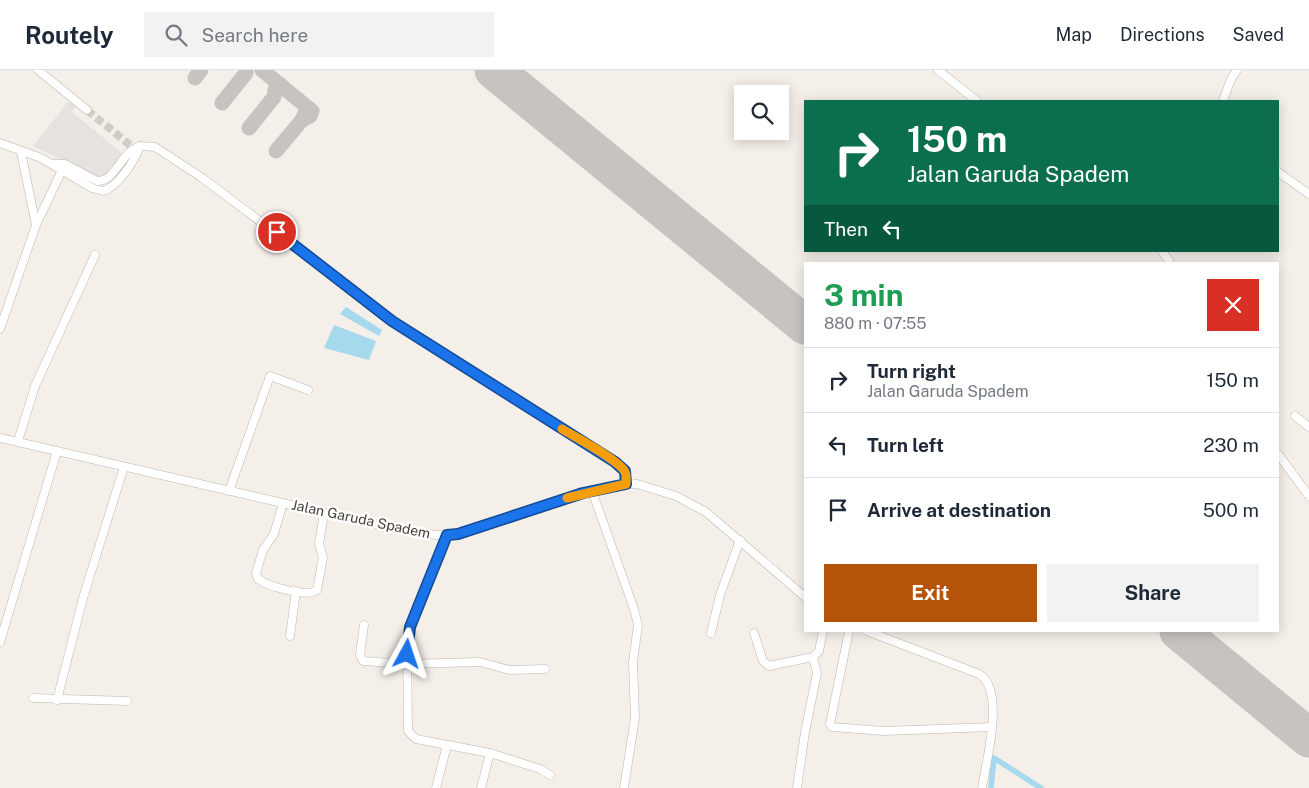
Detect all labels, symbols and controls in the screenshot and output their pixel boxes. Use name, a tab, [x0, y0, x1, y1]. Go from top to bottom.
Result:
search box	[144, 12, 494, 57]
text: Routely	[25, 21, 114, 49]
icon: search	[162, 21, 190, 49]
text: Search here	[202, 24, 308, 46]
text: Map	[1055, 24, 1092, 45]
text: Directions	[1120, 24, 1205, 45]
text: Saved	[1233, 24, 1284, 45]
map controls	[734, 85, 789, 140]
button: search	[734, 85, 789, 140]
text: 150 m	[907, 119, 1007, 160]
icon: right	[824, 120, 889, 185]
text: Jalan Garuda Spadem	[907, 161, 1129, 187]
pin	[256, 211, 298, 253]
icon: left	[878, 215, 906, 243]
icon: arrive	[263, 218, 291, 246]
text: Then	[824, 218, 868, 240]
text: 3 min	[824, 277, 903, 313]
button: close	[1207, 279, 1259, 331]
text: 880 m · 07:55	[824, 314, 927, 333]
text: Turn right	[867, 360, 956, 382]
icon: right	[824, 366, 852, 394]
text: 150 m	[1206, 369, 1259, 391]
text: Jalan Garuda Spadem	[867, 382, 1029, 401]
icon: left	[824, 431, 852, 459]
text: Turn left	[867, 434, 944, 456]
text: 230 m	[1203, 434, 1259, 456]
street label: Jalan Garuda Spadem	[290, 496, 432, 542]
icon: arrive	[824, 496, 852, 524]
text: Arrive at destination	[867, 499, 1051, 521]
text: 500 m	[1203, 499, 1259, 521]
button: Exit	[824, 564, 1037, 622]
button: Share	[1047, 564, 1259, 622]
position arrow	[380, 627, 432, 679]

